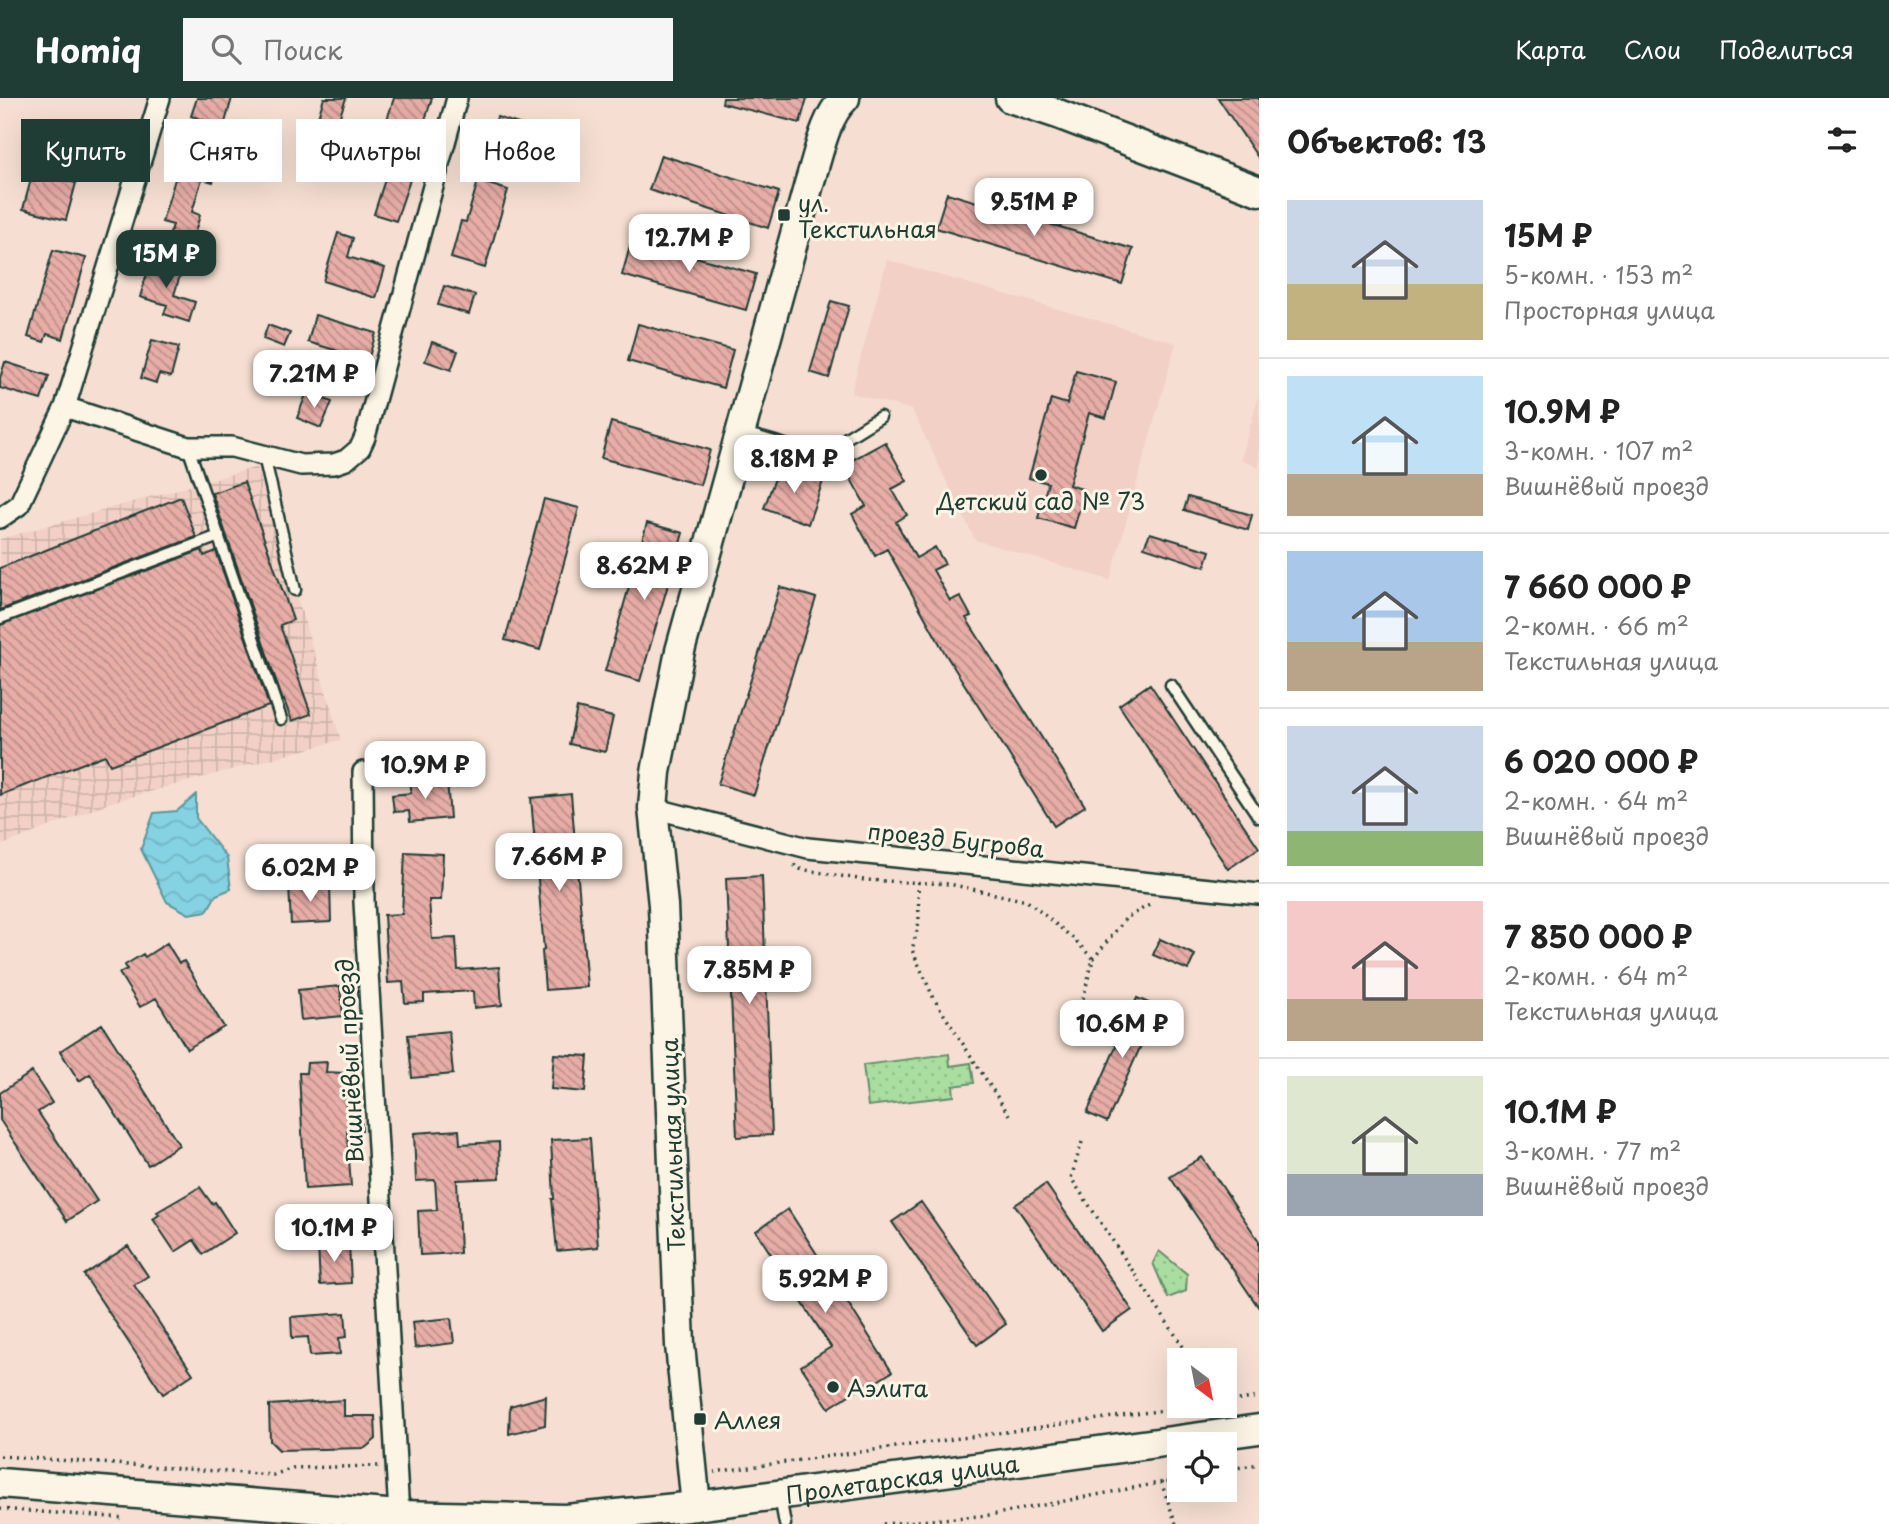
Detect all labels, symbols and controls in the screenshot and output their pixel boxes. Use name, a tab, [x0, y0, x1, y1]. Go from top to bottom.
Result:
search box	[183, 18, 673, 81]
text: Homiq	[35, 24, 141, 74]
icon: search	[207, 30, 245, 68]
text: Поиск	[263, 30, 342, 69]
text: Карта	[1515, 31, 1586, 67]
text: Слои	[1624, 31, 1681, 67]
text: Поделиться	[1719, 31, 1854, 67]
text: Объектов: 13	[1287, 118, 1486, 163]
chip: Купить	[21, 119, 150, 182]
chip: Снять	[164, 119, 282, 182]
chip: Фильтры	[296, 119, 446, 182]
chip: Новое	[460, 119, 580, 182]
icon: filters	[1823, 121, 1861, 159]
pin: 9.51M ₽	[969, 178, 1099, 238]
text: 9.51M ₽	[991, 183, 1077, 218]
place label: ул. Текстильная	[798, 185, 937, 246]
marker: ул. Текстильная	[776, 207, 792, 223]
text: 15M ₽	[1504, 212, 1592, 257]
pin: 12.7M ₽	[624, 214, 754, 274]
text: 12.7M ₽	[645, 219, 733, 254]
icon: home	[1343, 228, 1427, 312]
pin: 15M ₽	[117, 230, 215, 290]
text: 15M ₽	[132, 235, 200, 270]
text: 5-комн. · 153 m²	[1504, 257, 1693, 292]
text: Просторная улица	[1504, 292, 1715, 327]
pin: 7.21M ₽	[249, 350, 379, 410]
text: 7.21M ₽	[269, 355, 359, 390]
text: 10.9M ₽	[1504, 388, 1620, 433]
icon: home	[1343, 404, 1427, 488]
text: 3-комн. · 107 m²	[1504, 433, 1693, 468]
pin: 8.18M ₽	[729, 436, 859, 495]
text: 8.18M ₽	[750, 440, 838, 475]
marker: Детский сад № 73	[1033, 467, 1049, 483]
text: Вишнёвый проезд	[1504, 468, 1709, 503]
place label: Детский сад № 73	[936, 483, 1145, 518]
pin: 8.62M ₽	[579, 542, 709, 602]
text: 8.62M ₽	[596, 547, 692, 582]
text: 7 660 000 ₽	[1504, 563, 1691, 608]
icon: home	[1343, 579, 1427, 663]
text: 2-комн. · 66 m²	[1504, 608, 1689, 643]
text: Текстильная улица	[1504, 643, 1718, 678]
text: 6 020 000 ₽	[1504, 738, 1698, 783]
pin: 10.9M ₽	[360, 742, 490, 801]
text: 10.9M ₽	[381, 746, 469, 781]
icon: home	[1343, 754, 1427, 838]
text: 2-комн. · 64 m²	[1504, 783, 1688, 818]
street label: проезд Бугрова	[866, 812, 1047, 866]
text: Вишнёвый проезд	[1504, 818, 1709, 853]
pin: 7.66M ₽	[494, 834, 624, 893]
text: 7.66M ₽	[511, 838, 607, 873]
pin: 6.02M ₽	[245, 844, 375, 904]
text: 6.02M ₽	[261, 849, 359, 884]
text: 7 850 000 ₽	[1504, 913, 1692, 958]
icon: home	[1343, 929, 1427, 1013]
pin: 7.85M ₽	[684, 946, 814, 1006]
text: 7.85M ₽	[703, 951, 795, 986]
street label: Вишнёвый проезд	[326, 958, 372, 1164]
text: 2-комн. · 64 m²	[1504, 958, 1688, 993]
text: Текстильная улица	[1504, 993, 1718, 1028]
pin: 10.6M ₽	[1057, 1000, 1187, 1060]
text: 10.6M ₽	[1076, 1005, 1168, 1040]
street label: Текстильная улица	[651, 1037, 693, 1252]
text: 10.1M ₽	[1504, 1088, 1617, 1133]
icon: home	[1343, 1104, 1427, 1188]
text: 3-комн. · 77 m²	[1504, 1133, 1681, 1168]
text: Вишнёвый проезд	[1504, 1168, 1709, 1203]
pin: 10.1M ₽	[269, 1204, 399, 1264]
text: 10.1M ₽	[291, 1209, 377, 1244]
pin: 5.92M ₽	[760, 1256, 890, 1315]
text: 5.92M ₽	[778, 1260, 872, 1295]
north arrow	[1167, 1348, 1237, 1418]
map controls	[1167, 1348, 1237, 1502]
place label: Аэлита	[847, 1370, 928, 1405]
marker: Аэлита	[825, 1379, 841, 1395]
place label: Аллея	[714, 1402, 782, 1437]
marker: Аллея	[692, 1411, 708, 1427]
button: locate	[1167, 1432, 1237, 1502]
street label: Пролетарская улица	[783, 1444, 1021, 1511]

